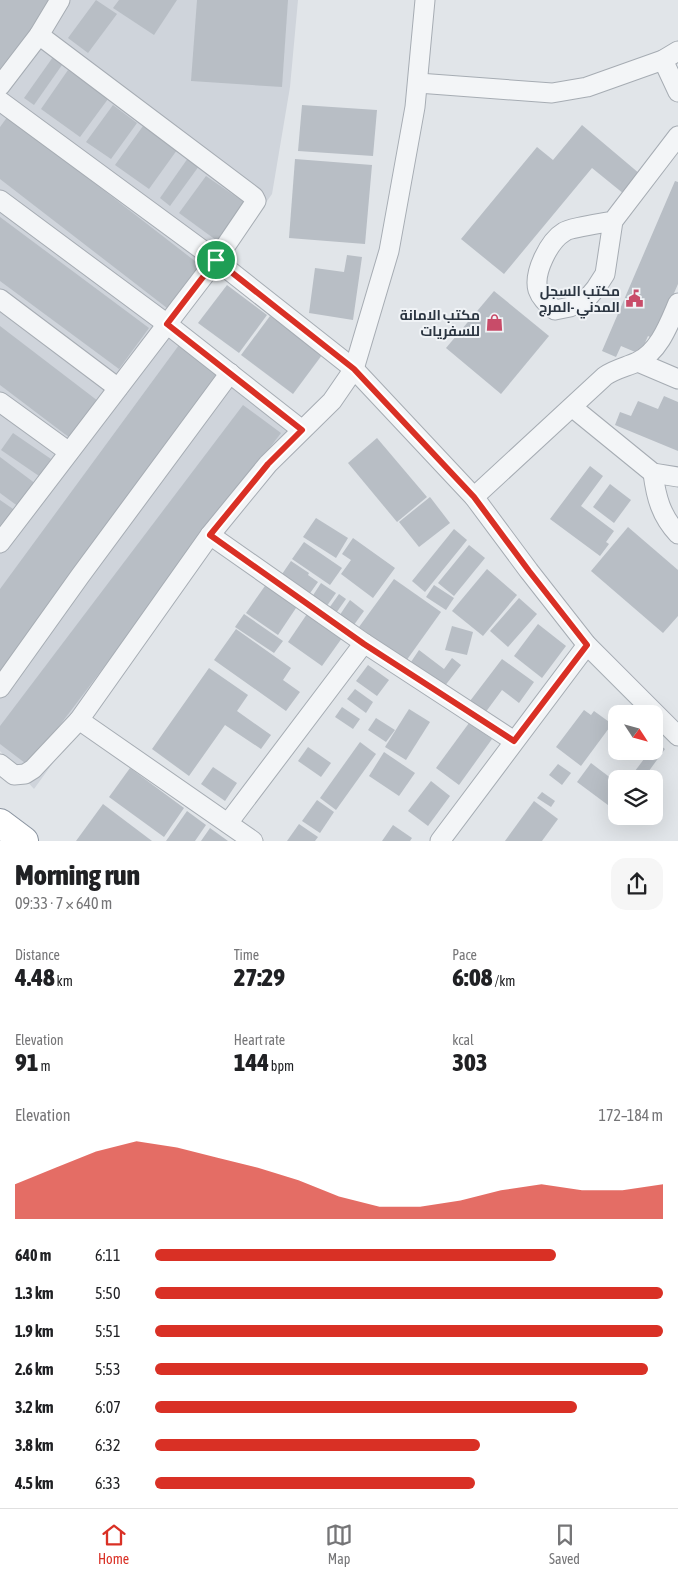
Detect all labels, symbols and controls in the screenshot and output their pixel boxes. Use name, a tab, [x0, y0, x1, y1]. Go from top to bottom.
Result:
pin	[195, 239, 237, 281]
icon: arrive	[202, 246, 230, 274]
place label: مكتب السجل المدني -المرج	[539, 283, 620, 319]
public building icon: مكتب السجل المدني -المرج	[624, 289, 644, 309]
place label: مكتب الامانة للسفريات	[400, 307, 480, 340]
shop icon: مكتب الامانة للسفريات	[484, 313, 504, 333]
north arrow	[608, 705, 662, 760]
map controls	[608, 705, 663, 825]
button: layers	[608, 770, 663, 825]
button: share	[611, 858, 663, 910]
text: Morning run	[15, 859, 140, 891]
text: 09:33 · 7 × 640 m	[15, 894, 112, 912]
text: Distance	[15, 947, 60, 963]
text: Time	[234, 947, 259, 963]
text: Pace	[452, 947, 477, 963]
text: 4.48	[15, 963, 55, 991]
text: 27:29	[234, 963, 285, 991]
text: 6:08	[452, 963, 493, 991]
text: km	[55, 973, 73, 989]
text: /km	[493, 973, 515, 989]
text: Elevation	[15, 1032, 64, 1048]
text: Heart rate	[234, 1032, 285, 1048]
text: kcal	[452, 1032, 474, 1048]
text: 91	[15, 1048, 39, 1076]
text: 144	[234, 1048, 269, 1076]
text: 303	[452, 1048, 488, 1076]
text: m	[39, 1058, 51, 1074]
text: bpm	[269, 1058, 294, 1074]
text: Elevation	[15, 1106, 70, 1124]
text: 172–184 m	[599, 1106, 663, 1124]
text: 640 m	[15, 1246, 51, 1264]
text: 6:11	[95, 1246, 120, 1264]
text: 1.3 km	[15, 1284, 54, 1302]
text: 5:50	[95, 1284, 120, 1302]
text: 1.9 km	[15, 1322, 54, 1340]
text: 5:51	[95, 1322, 120, 1340]
text: 2.6 km	[15, 1360, 54, 1378]
text: 5:53	[95, 1360, 120, 1378]
text: 3.2 km	[15, 1398, 54, 1416]
text: 6:07	[95, 1398, 121, 1416]
text: 3.8 km	[15, 1436, 54, 1454]
text: 6:32	[95, 1436, 120, 1454]
text: 4.5 km	[15, 1474, 54, 1492]
text: 6:33	[95, 1474, 120, 1492]
tab: Home	[98, 1521, 129, 1567]
tab: Map	[325, 1521, 353, 1567]
tab: Saved	[549, 1521, 580, 1567]

